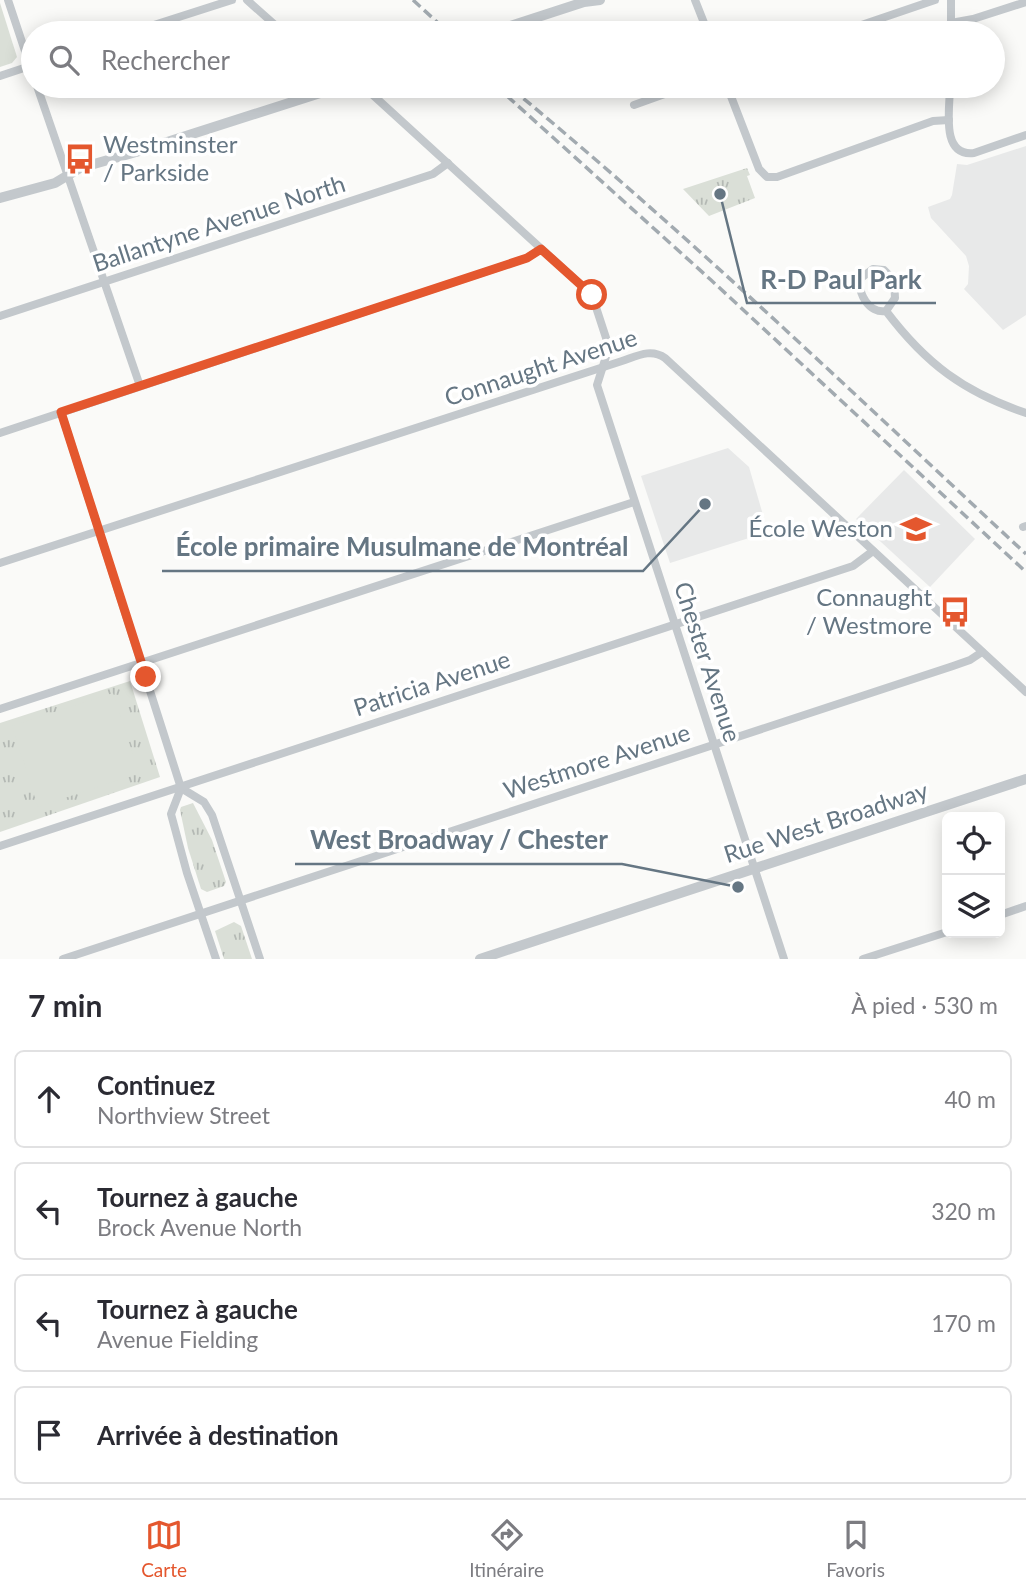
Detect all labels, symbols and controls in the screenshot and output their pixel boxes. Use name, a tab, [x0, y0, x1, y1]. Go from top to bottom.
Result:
search box	[21, 21, 1005, 98]
icon: search	[45, 41, 83, 79]
text: Rechercher	[101, 44, 230, 76]
place label: Westminster / Parkside	[103, 129, 238, 186]
bus stop icon: Westminster / Parkside	[63, 142, 97, 176]
street label: Ballantyne Avenue North	[89, 168, 349, 277]
callout: R-D Paul Park	[747, 256, 936, 303]
text: R-D Paul Park	[760, 263, 922, 295]
route start	[576, 279, 607, 310]
street label: Connaught Avenue	[441, 322, 640, 411]
school or university icon: École Weston	[899, 512, 933, 546]
place label: École Weston	[749, 513, 893, 542]
callout: École primaire Musulmane de Montréal	[162, 524, 643, 571]
text: École primaire Musulmane de Montréal	[176, 530, 628, 562]
street label: Chester Avenue	[669, 578, 748, 745]
place label: Connaught / Westmore	[806, 582, 932, 639]
bus stop icon: Connaught / Westmore	[938, 595, 972, 629]
street label: Patricia Avenue	[350, 644, 513, 722]
route end	[130, 661, 161, 692]
street label: Westmore Avenue	[500, 717, 693, 804]
street label: Rue West Broadway	[720, 775, 932, 868]
map controls	[942, 812, 1005, 938]
button: locate	[942, 812, 1005, 875]
callout: West Broadway / Chester	[295, 817, 622, 864]
text: West Broadway / Chester	[310, 823, 608, 855]
button: layers	[942, 875, 1005, 938]
text: 7 min	[28, 987, 102, 1023]
text: À pied · 530 m	[851, 991, 998, 1019]
text: Continuez	[97, 1069, 215, 1101]
icon: ahead	[30, 1080, 68, 1118]
text: 40 m	[945, 1085, 996, 1113]
text: Northview Street	[97, 1101, 270, 1129]
text: Tournez à gauche	[97, 1181, 298, 1213]
icon: left	[30, 1192, 68, 1230]
text: 320 m	[931, 1197, 996, 1225]
text: Brock Avenue North	[97, 1213, 302, 1241]
text: Tournez à gauche	[97, 1293, 298, 1325]
icon: left	[30, 1304, 68, 1342]
text: 170 m	[931, 1309, 996, 1337]
text: Avenue Fielding	[97, 1325, 258, 1353]
icon: arrive	[30, 1416, 68, 1454]
text: Arrivée à destination	[97, 1419, 339, 1451]
tab: Carte	[141, 1516, 187, 1581]
tab: Itinéraire	[469, 1516, 544, 1581]
tab: Favoris	[826, 1516, 885, 1581]

